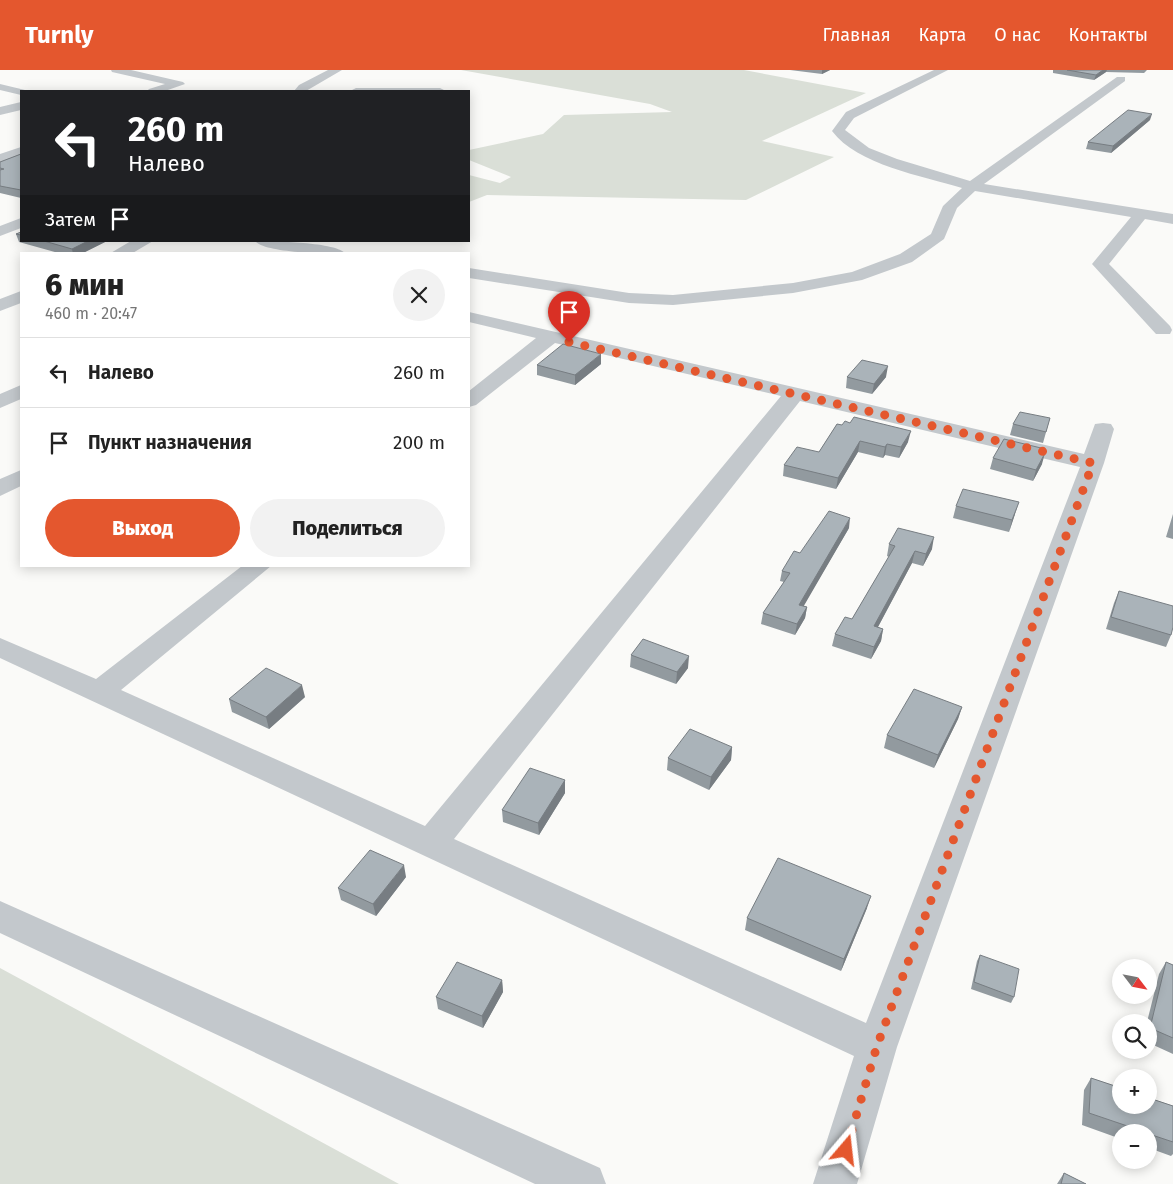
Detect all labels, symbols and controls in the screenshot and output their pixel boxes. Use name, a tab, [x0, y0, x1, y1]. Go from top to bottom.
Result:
text: Turnly	[25, 21, 94, 49]
text: Главная	[823, 24, 891, 46]
text: Карта	[919, 24, 966, 46]
text: О нас	[994, 24, 1041, 46]
text: Контакты	[1069, 24, 1148, 46]
text: 260 m	[128, 108, 224, 150]
icon: left	[45, 110, 110, 175]
text: Налево	[128, 150, 205, 177]
icon: arrive	[106, 205, 134, 233]
text: Затем	[45, 208, 96, 231]
text: 6 мин	[45, 267, 124, 303]
button: close	[393, 269, 445, 321]
pin	[548, 291, 590, 342]
icon: arrive	[555, 298, 583, 326]
text: 460 m · 20:47	[45, 304, 137, 323]
icon: left	[45, 359, 73, 387]
text: Налево	[88, 361, 154, 384]
text: 260 m	[394, 361, 445, 384]
icon: arrive	[45, 429, 73, 457]
text: Пункт назначения	[88, 431, 252, 454]
text: 200 m	[393, 431, 445, 454]
button: Выход	[45, 499, 240, 557]
button: Поделиться	[250, 499, 445, 557]
north arrow	[1112, 959, 1158, 1004]
map controls	[1112, 959, 1157, 1169]
button: search	[1112, 1014, 1157, 1059]
button: +	[1112, 1069, 1157, 1114]
position arrow	[819, 1123, 871, 1175]
button: −	[1112, 1124, 1157, 1169]

